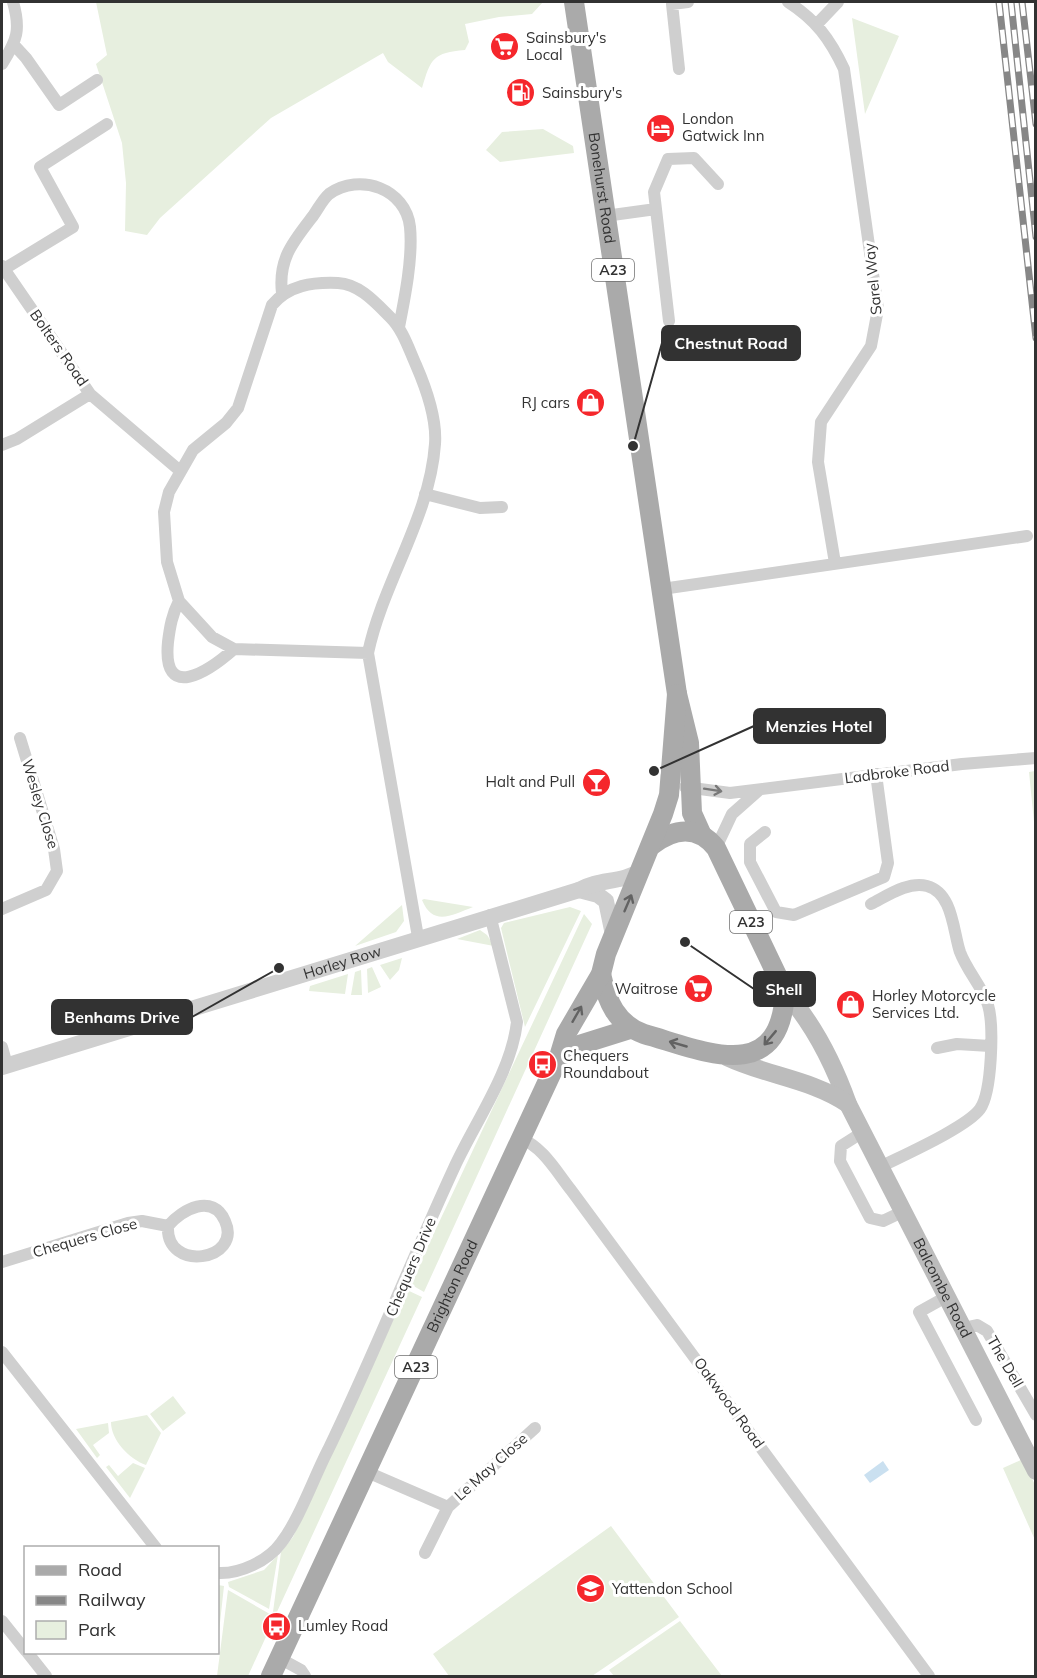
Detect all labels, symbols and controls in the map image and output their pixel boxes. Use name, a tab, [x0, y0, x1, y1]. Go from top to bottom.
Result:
place label: Sainsbury's Local	[526, 28, 606, 64]
supermarket icon: Sainsbury's Local	[489, 31, 521, 63]
fuel station icon: Sainsbury's	[505, 77, 537, 109]
place label: Sainsbury's	[542, 83, 622, 102]
place label: London Gatwick Inn	[682, 109, 764, 145]
hotel icon: London Gatwick Inn	[645, 112, 677, 144]
street label: Bonehurst Road	[585, 131, 620, 245]
street label: Sarel Way	[859, 242, 886, 316]
road number: A23	[592, 259, 634, 281]
street label: Bolters Road	[26, 306, 93, 390]
callout: Chestnut Road	[662, 326, 800, 360]
text: Chestnut Road	[674, 333, 788, 353]
shop icon: RJ cars	[575, 387, 607, 419]
place label: RJ cars	[522, 393, 570, 412]
callout: Menzies Hotel	[754, 709, 885, 743]
text: Menzies Hotel	[766, 716, 872, 736]
street label: Ladbroke Road	[843, 756, 950, 787]
street label: Wesley Close	[18, 757, 63, 851]
bar icon: Halt and Pull	[580, 766, 612, 798]
place label: Halt and Pull	[486, 772, 575, 791]
one-way arrow	[702, 785, 722, 796]
one-way arrow	[623, 894, 634, 912]
road number: A23	[730, 911, 772, 933]
street label: Horley Row	[301, 941, 384, 983]
callout: Shell	[754, 972, 815, 1006]
supermarket icon: Waitrose	[683, 973, 715, 1005]
place label: Waitrose	[615, 979, 678, 998]
text: Shell	[765, 979, 803, 999]
place label: Horley Motorcycle Services Ltd.	[872, 986, 996, 1022]
shop icon: Horley Motorcycle Services Ltd.	[835, 989, 867, 1021]
callout: Benhams Drive	[52, 1000, 192, 1034]
one-way arrow	[572, 1006, 583, 1024]
text: Benhams Drive	[64, 1007, 180, 1027]
one-way arrow	[763, 1030, 777, 1045]
one-way arrow	[669, 1038, 688, 1049]
place label: Chequers Roundabout	[563, 1046, 649, 1082]
bus stop icon: Chequers Roundabout	[526, 1049, 558, 1081]
street label: Chequers Close	[30, 1214, 139, 1262]
street label: Chequers Drive	[381, 1214, 440, 1319]
street label: Balcombe Road	[909, 1235, 976, 1341]
street label: Brighton Road	[422, 1236, 482, 1335]
street label: The Dell	[983, 1333, 1028, 1391]
street label: Oakwood Road	[690, 1354, 769, 1452]
road number: A23	[395, 1356, 437, 1378]
street label: Le May Close	[450, 1429, 531, 1504]
legend	[24, 1546, 219, 1654]
text: Road	[78, 1558, 122, 1581]
school or university icon: Yattendon School	[575, 1573, 607, 1605]
place label: Yattendon School	[611, 1579, 733, 1598]
text: Railway	[78, 1588, 146, 1611]
bus stop icon: Lumley Road	[261, 1610, 293, 1642]
place label: Lumley Road	[298, 1616, 388, 1635]
text: Park	[78, 1618, 117, 1641]

